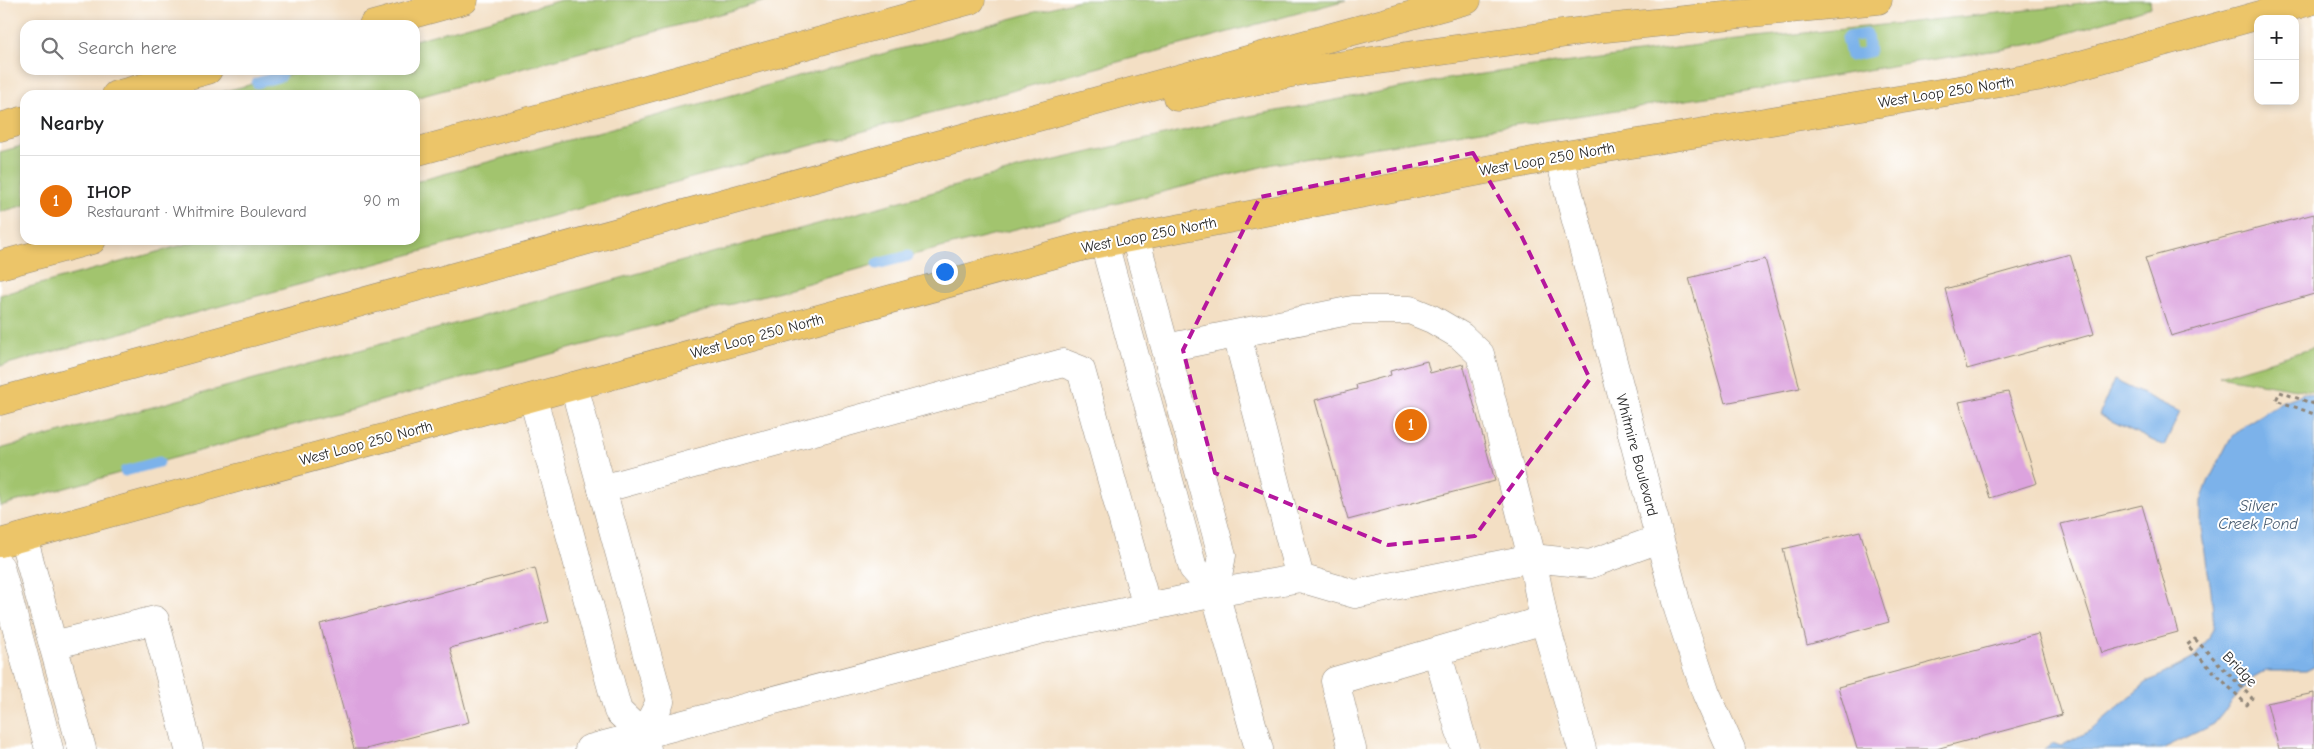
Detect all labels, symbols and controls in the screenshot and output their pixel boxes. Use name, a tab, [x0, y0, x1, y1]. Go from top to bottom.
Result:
map controls	[2254, 15, 2299, 105]
button: +	[2254, 15, 2299, 60]
search box	[20, 20, 420, 75]
icon: search	[38, 34, 66, 62]
text: Search here	[78, 37, 177, 59]
button: −	[2254, 60, 2299, 105]
street label: West Loop 250 North	[1877, 72, 2015, 112]
text: Nearby	[40, 111, 104, 135]
street label: West Loop 250 North	[1478, 138, 1616, 180]
text: IHOP	[87, 181, 131, 203]
text: 1	[53, 192, 59, 210]
text: 90 m	[363, 192, 400, 210]
text: Restaurant · Whitmire Boulevard	[87, 203, 307, 221]
street label: West Loop 250 North	[1080, 213, 1218, 257]
your location	[932, 259, 958, 285]
street label: West Loop 250 North	[688, 310, 826, 362]
street label: Whitmire Boulevard	[1612, 392, 1662, 518]
pin: 1	[1395, 406, 1427, 444]
street label: West Loop 250 North	[297, 417, 435, 469]
water label: Silver Creek Pond	[2218, 497, 2298, 533]
street label: Bridge	[2219, 648, 2261, 691]

